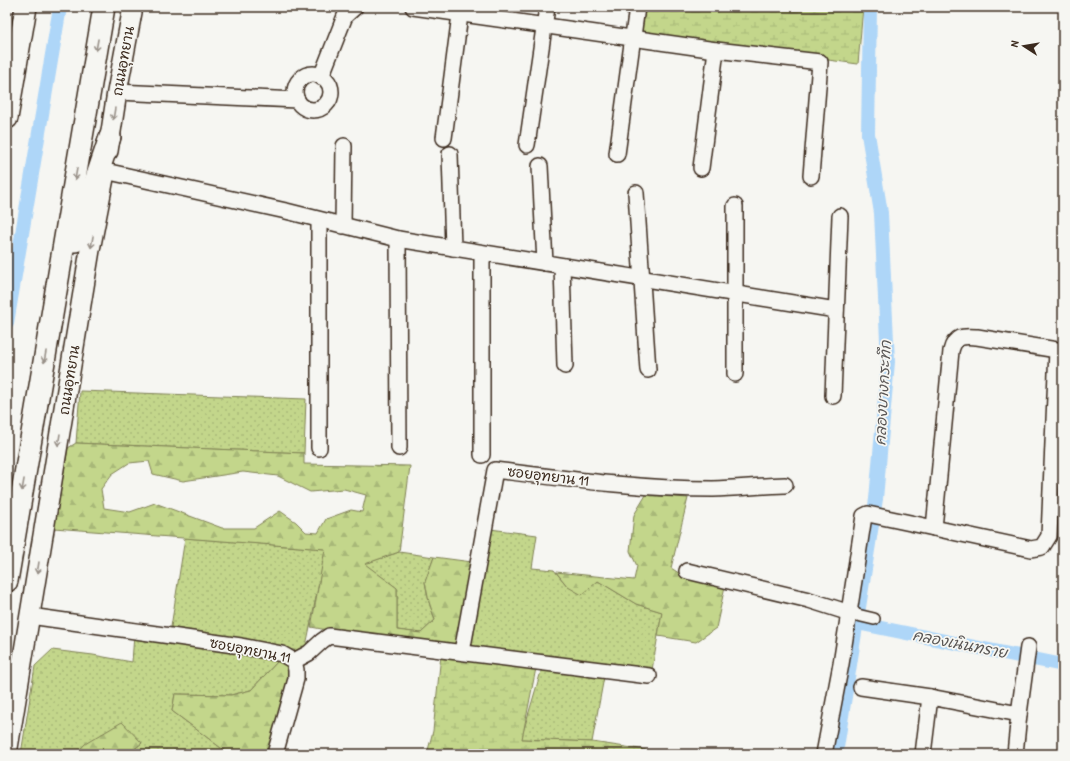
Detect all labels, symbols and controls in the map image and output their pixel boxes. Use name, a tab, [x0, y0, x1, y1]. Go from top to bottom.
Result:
street label: ถนนอุทยาน	[107, 24, 139, 97]
north arrow	[1004, 26, 1044, 66]
one-way arrow	[93, 39, 101, 52]
text: N	[1007, 39, 1022, 48]
one-way arrow	[110, 107, 118, 120]
one-way arrow	[72, 167, 80, 180]
one-way arrow	[87, 235, 95, 248]
water label: คลองบางกระทึก	[869, 339, 896, 446]
street label: ถนนอุทยาน	[54, 343, 84, 416]
one-way arrow	[41, 350, 49, 363]
one-way arrow	[55, 433, 63, 446]
street label: ซอยอุทยาน 11	[506, 461, 590, 491]
one-way arrow	[19, 478, 27, 491]
one-way arrow	[34, 561, 42, 574]
water label: คลองเนินทราย	[911, 624, 1010, 663]
street label: ซอยอุทยาน 11	[208, 632, 292, 668]

